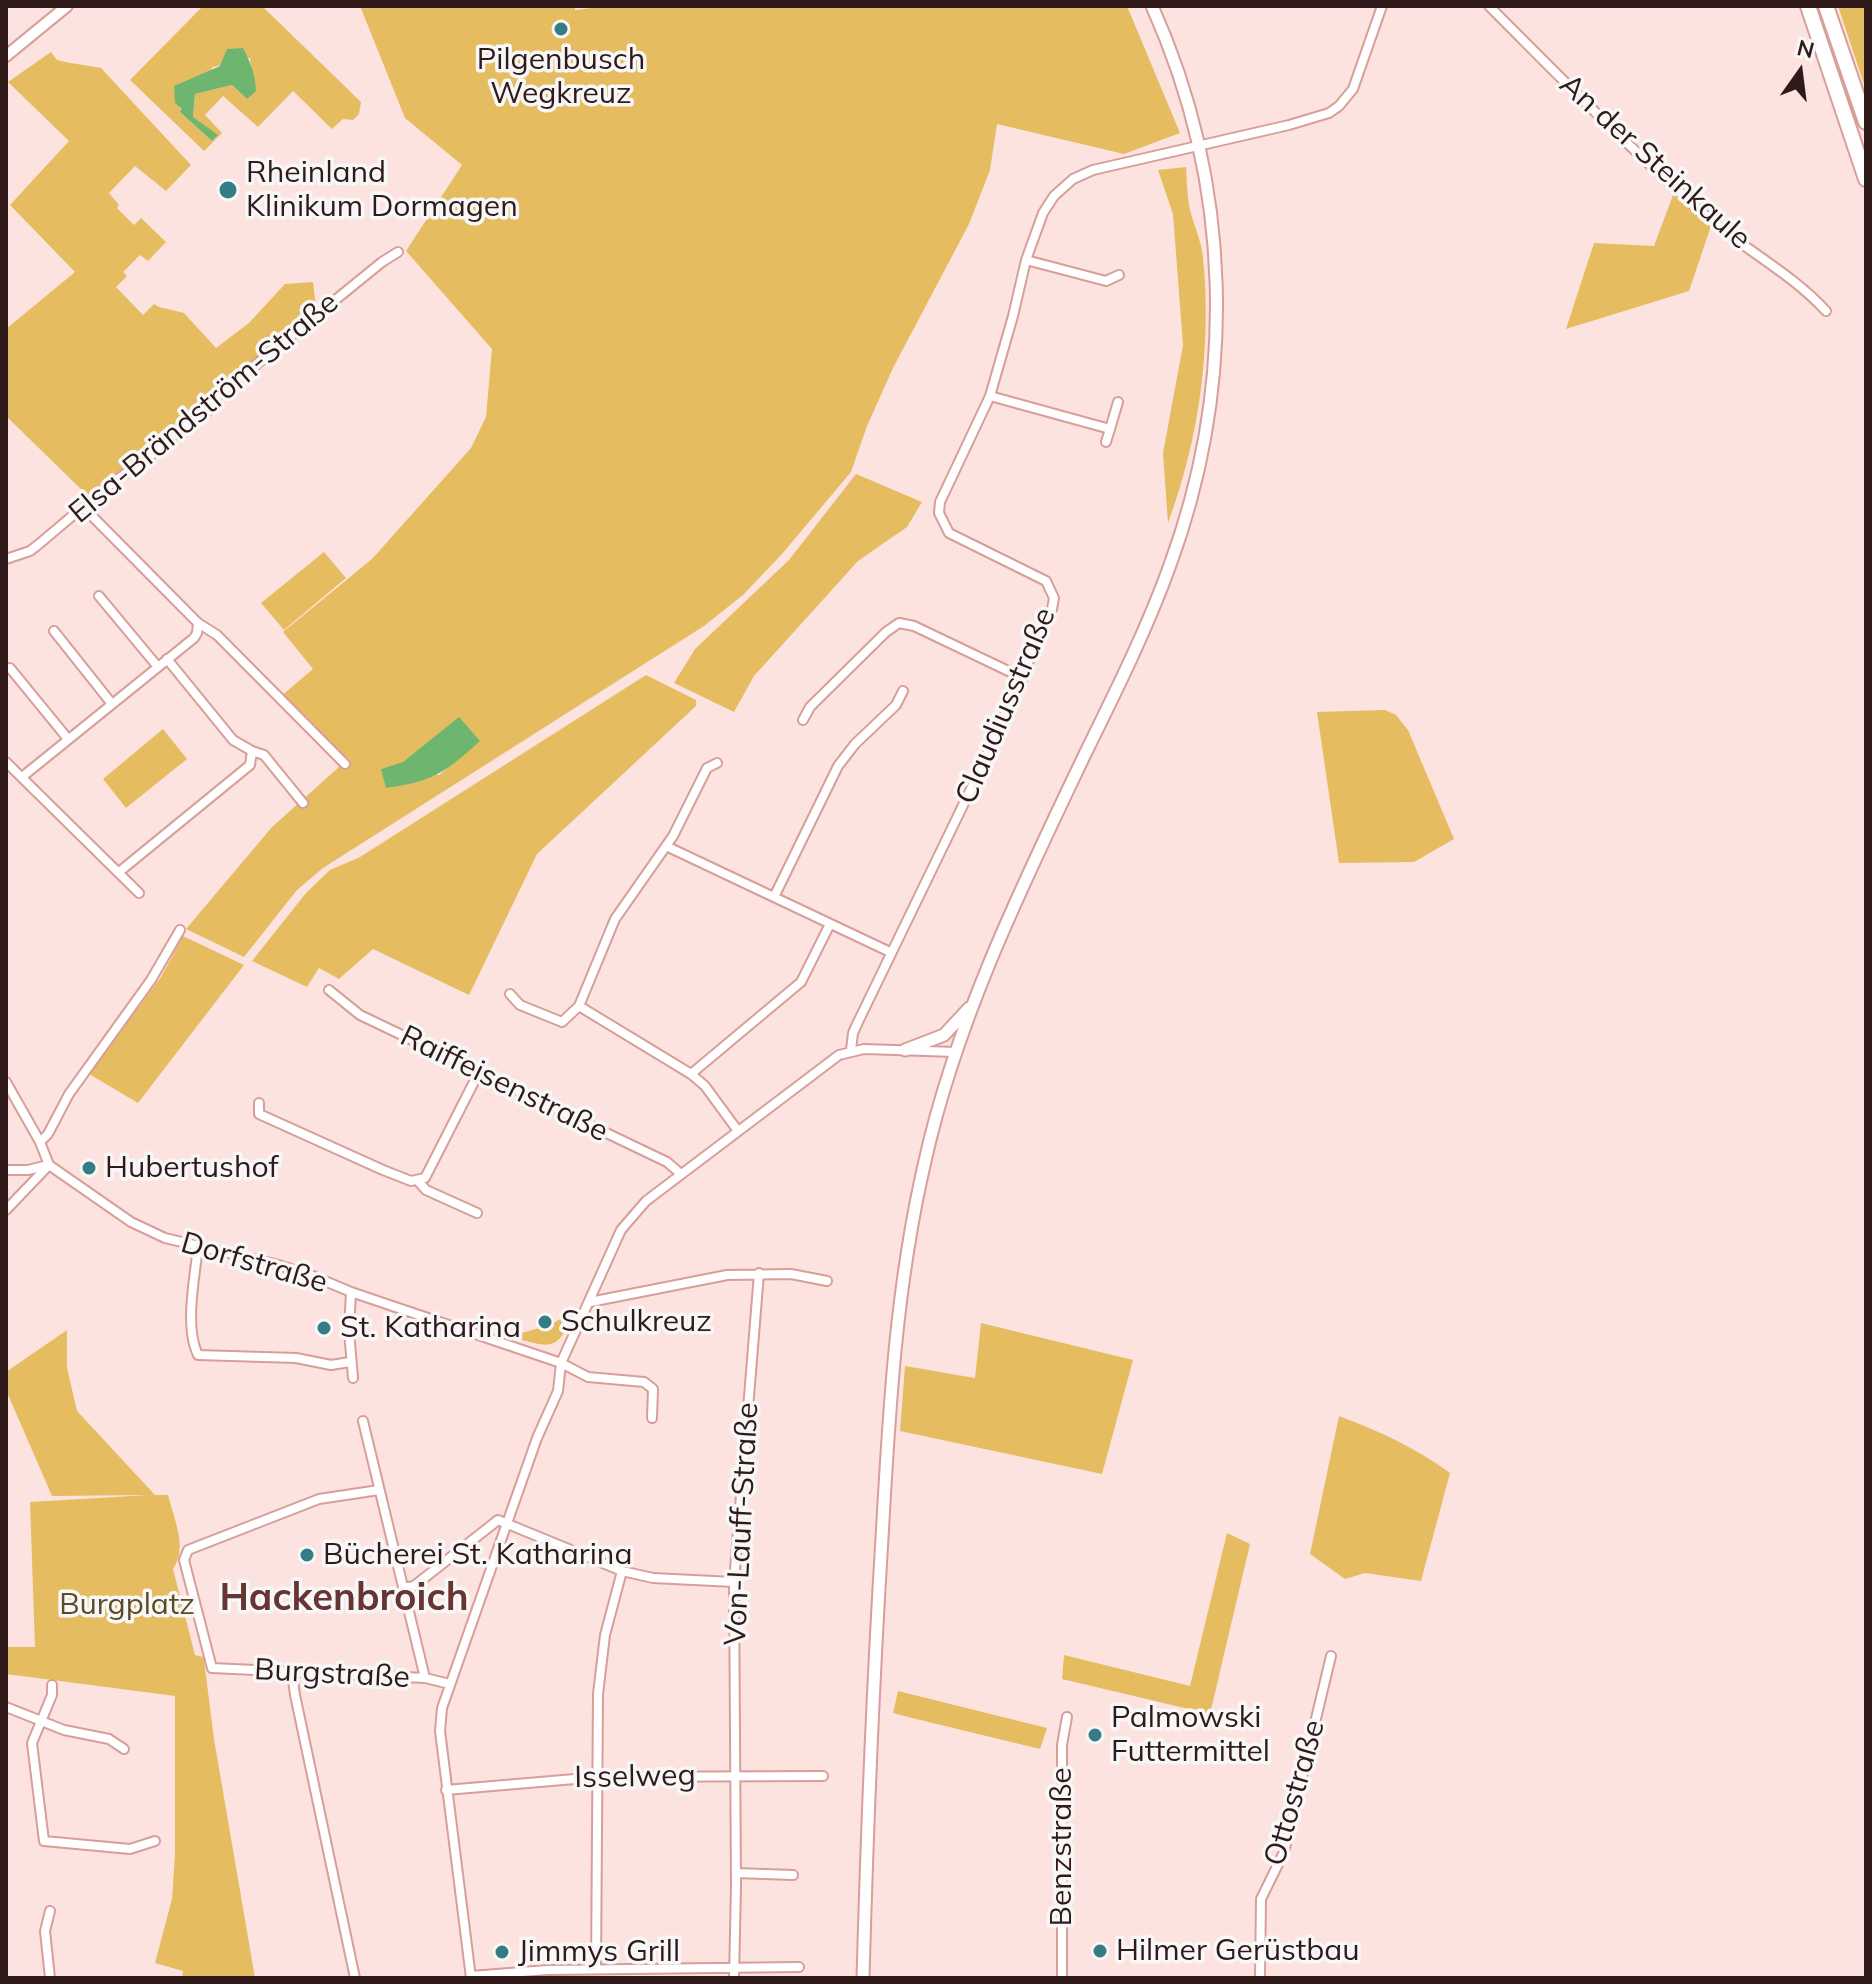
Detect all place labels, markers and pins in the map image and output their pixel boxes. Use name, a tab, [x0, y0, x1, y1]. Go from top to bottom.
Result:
marker: Pilgenbusch Wegkreuz	[552, 20, 570, 38]
place label: Pilgenbusch Wegkreuz	[477, 42, 645, 112]
place label: Rheinland Klinikum Dormagen	[246, 155, 518, 226]
marker: Rheinland Klinikum Dormagen	[217, 179, 239, 201]
place label: Hubertushof	[105, 1150, 279, 1186]
marker: Hubertushof	[80, 1159, 98, 1177]
place label: Schulkreuz	[561, 1304, 712, 1340]
place label: St. Katharina	[340, 1310, 521, 1346]
marker: Schulkreuz	[536, 1313, 554, 1331]
marker: St. Katharina	[315, 1319, 333, 1337]
place label: Bücherei St. Katharina	[323, 1537, 632, 1573]
marker: Bücherei St. Katharina	[298, 1546, 316, 1564]
place label: Palmowski Futtermittel	[1111, 1700, 1270, 1770]
marker: Palmowski Futtermittel	[1086, 1726, 1104, 1744]
place label: Hilmer Gerüstbau	[1116, 1933, 1360, 1969]
place label: Jimmys Grill	[518, 1934, 680, 1970]
marker: Hilmer Gerüstbau	[1091, 1942, 1109, 1960]
marker: Jimmys Grill	[493, 1943, 511, 1961]

